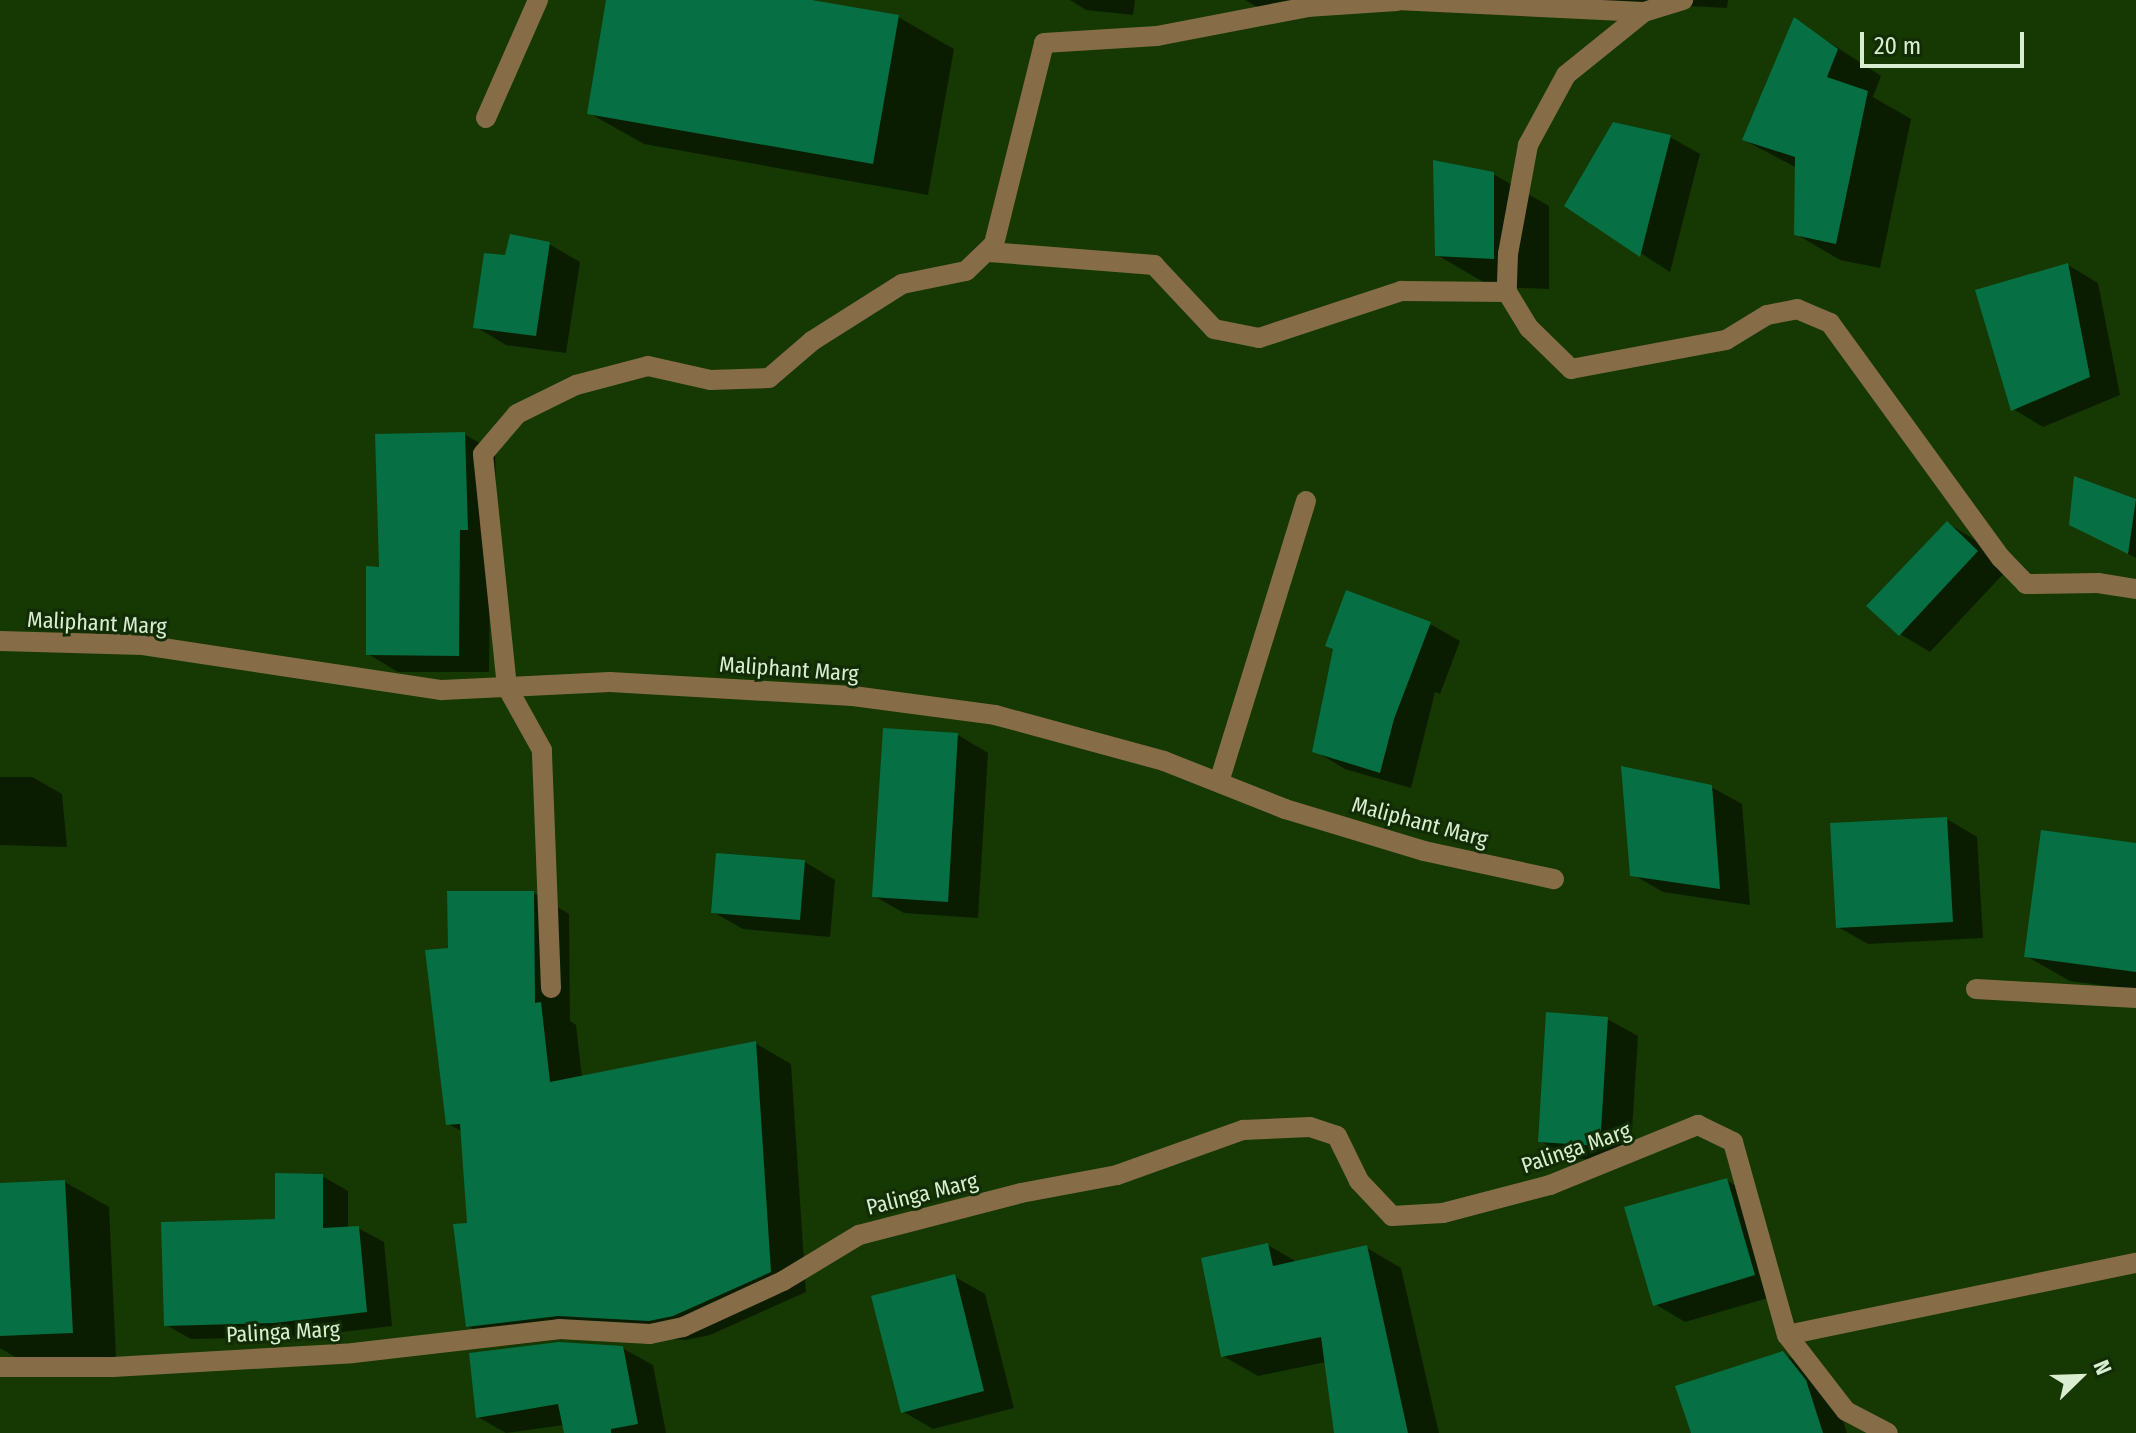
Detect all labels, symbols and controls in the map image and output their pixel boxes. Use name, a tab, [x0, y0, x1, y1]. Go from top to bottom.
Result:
scale bar	[1864, 16, 2028, 66]
text: 20 m	[1874, 32, 1921, 60]
street label: Maliphant Marg	[27, 606, 167, 640]
street label: Maliphant Marg	[718, 651, 860, 687]
street label: Maliphant Marg	[1349, 791, 1491, 853]
street label: Palinga Marg	[1518, 1117, 1634, 1179]
street label: Palinga Marg	[864, 1167, 980, 1221]
street label: Palinga Marg	[225, 1316, 341, 1348]
north arrow	[2040, 1337, 2120, 1417]
text: N	[2088, 1356, 2118, 1379]

